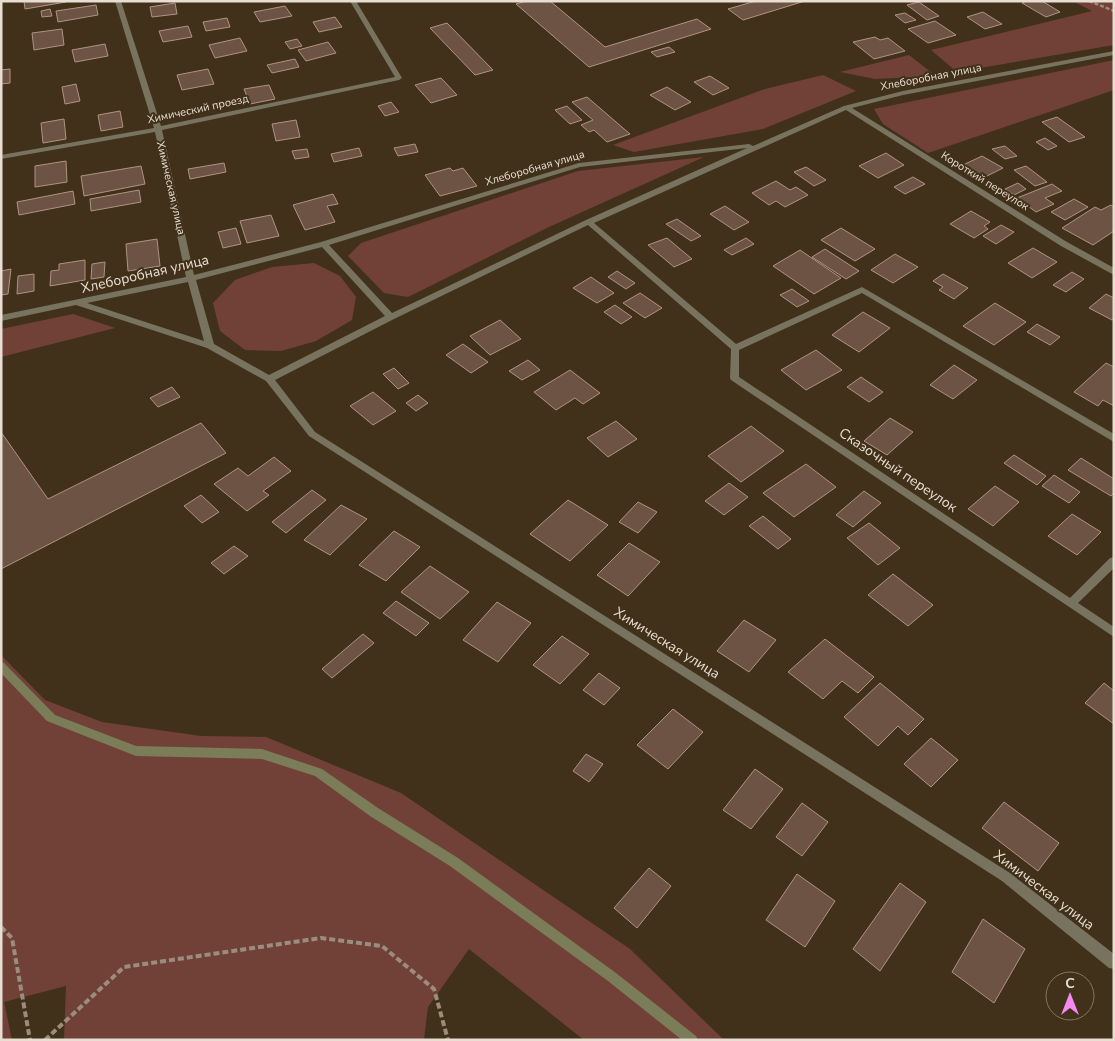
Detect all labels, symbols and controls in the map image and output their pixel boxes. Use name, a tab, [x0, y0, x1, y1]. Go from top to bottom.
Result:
street label: Хлеборобная улица	[879, 60, 983, 94]
street label: Химический проезд	[146, 91, 250, 127]
street label: Химическая улица	[153, 140, 189, 236]
street label: Хлеборобная улица	[484, 147, 586, 189]
street label: Короткий переулок	[938, 148, 1032, 214]
street label: Хлеборобная улица	[79, 250, 211, 298]
street label: Сказочный переулок	[835, 423, 961, 517]
street label: Химическая улица	[610, 603, 724, 683]
street label: Химическая улица	[990, 846, 1098, 934]
north arrow	[1045, 971, 1095, 1021]
text: С	[1065, 974, 1075, 993]

